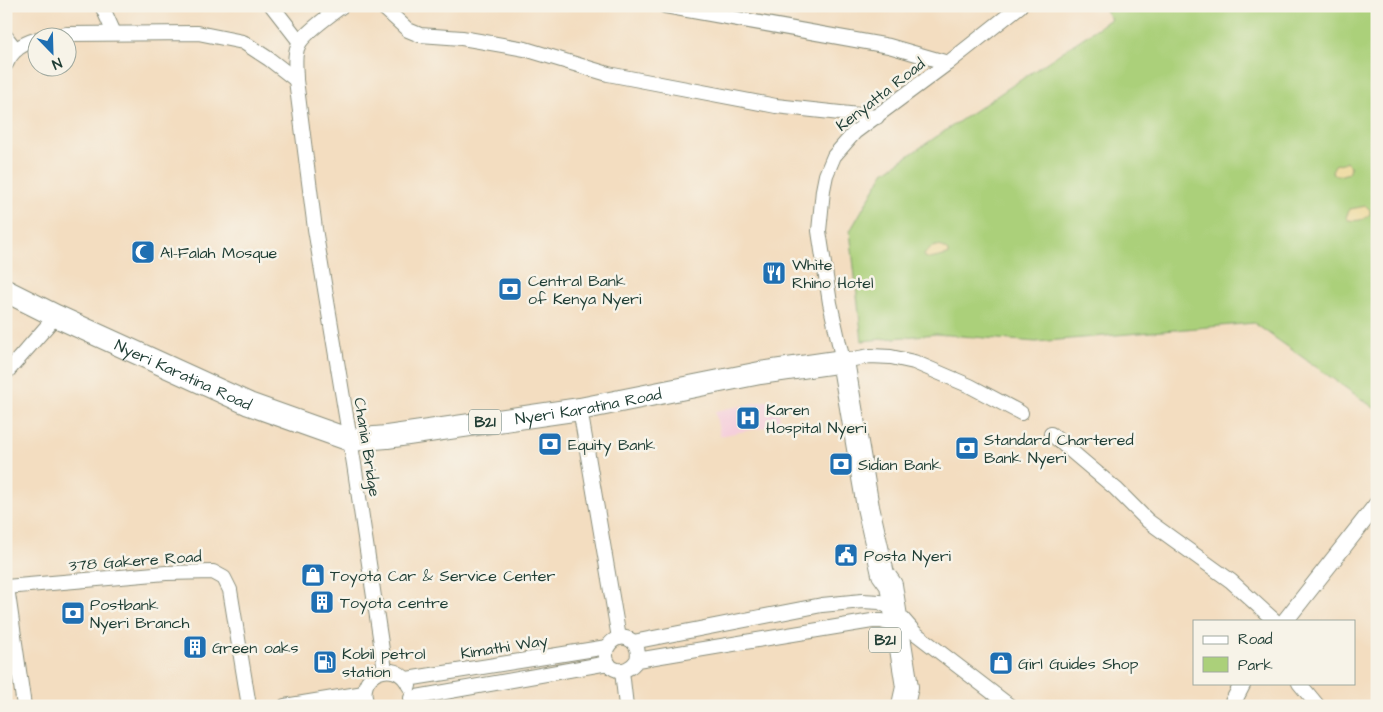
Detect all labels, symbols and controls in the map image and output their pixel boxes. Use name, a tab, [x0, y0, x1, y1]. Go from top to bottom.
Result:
north arrow	[28, 28, 78, 78]
text: N	[49, 52, 65, 74]
street label: Kenyatta Road	[831, 53, 930, 137]
mosque icon: Al-Falah Mosque	[130, 239, 156, 265]
place label: Al-Falah Mosque	[160, 242, 278, 264]
place label: White Rhino Hotel	[792, 254, 873, 294]
restaurant icon: White Rhino Hotel	[761, 260, 787, 286]
place label: Central Bank of Kenya Nyeri	[528, 270, 642, 311]
bank icon: Central Bank of Kenya Nyeri	[497, 276, 523, 302]
street label: Nyeri Karatina Road	[111, 334, 255, 416]
street label: Nyeri Karatina Road	[514, 383, 663, 430]
street label: Chania Bridge	[347, 396, 386, 499]
place label: Karen Hospital Nyeri	[766, 399, 867, 440]
hospital icon: Karen Hospital Nyeri	[735, 405, 761, 431]
road number: B21	[469, 410, 501, 434]
place label: Standard Chartered Bank Nyeri	[984, 429, 1134, 470]
bank icon: Equity Bank	[537, 431, 563, 457]
place label: Equity Bank	[568, 434, 655, 457]
bank icon: Standard Chartered Bank Nyeri	[954, 435, 980, 461]
bank icon: Sidian Bank	[828, 451, 854, 477]
place label: Sidian Bank	[858, 454, 941, 476]
public building icon: Posta Nyeri	[833, 542, 859, 568]
street label: 378 Gakere Road	[68, 545, 202, 577]
place label: Posta Nyeri	[864, 545, 952, 568]
shop icon: Toyota Car & Service Center	[300, 562, 326, 588]
place label: Toyota Car & Service Center	[330, 565, 555, 588]
building icon: Toyota centre	[309, 589, 335, 615]
place label: Toyota centre	[340, 592, 449, 615]
place label: Postbank Nyeri Branch	[90, 594, 190, 635]
bank icon: Postbank Nyeri Branch	[60, 600, 86, 626]
legend	[1193, 620, 1356, 684]
road number: B21	[869, 628, 901, 652]
street label: Kimathi Way	[459, 629, 550, 666]
text: Road	[1238, 629, 1273, 650]
building icon: Green oaks	[182, 634, 208, 660]
place label: Green oaks	[212, 637, 299, 659]
place label: Kobil petrol station	[342, 643, 425, 683]
fuel station icon: Kobil petrol station	[312, 649, 338, 675]
shop icon: Girl Guides Shop	[988, 650, 1014, 676]
place label: Girl Guides Shop	[1018, 653, 1138, 675]
text: Park	[1238, 655, 1273, 676]

